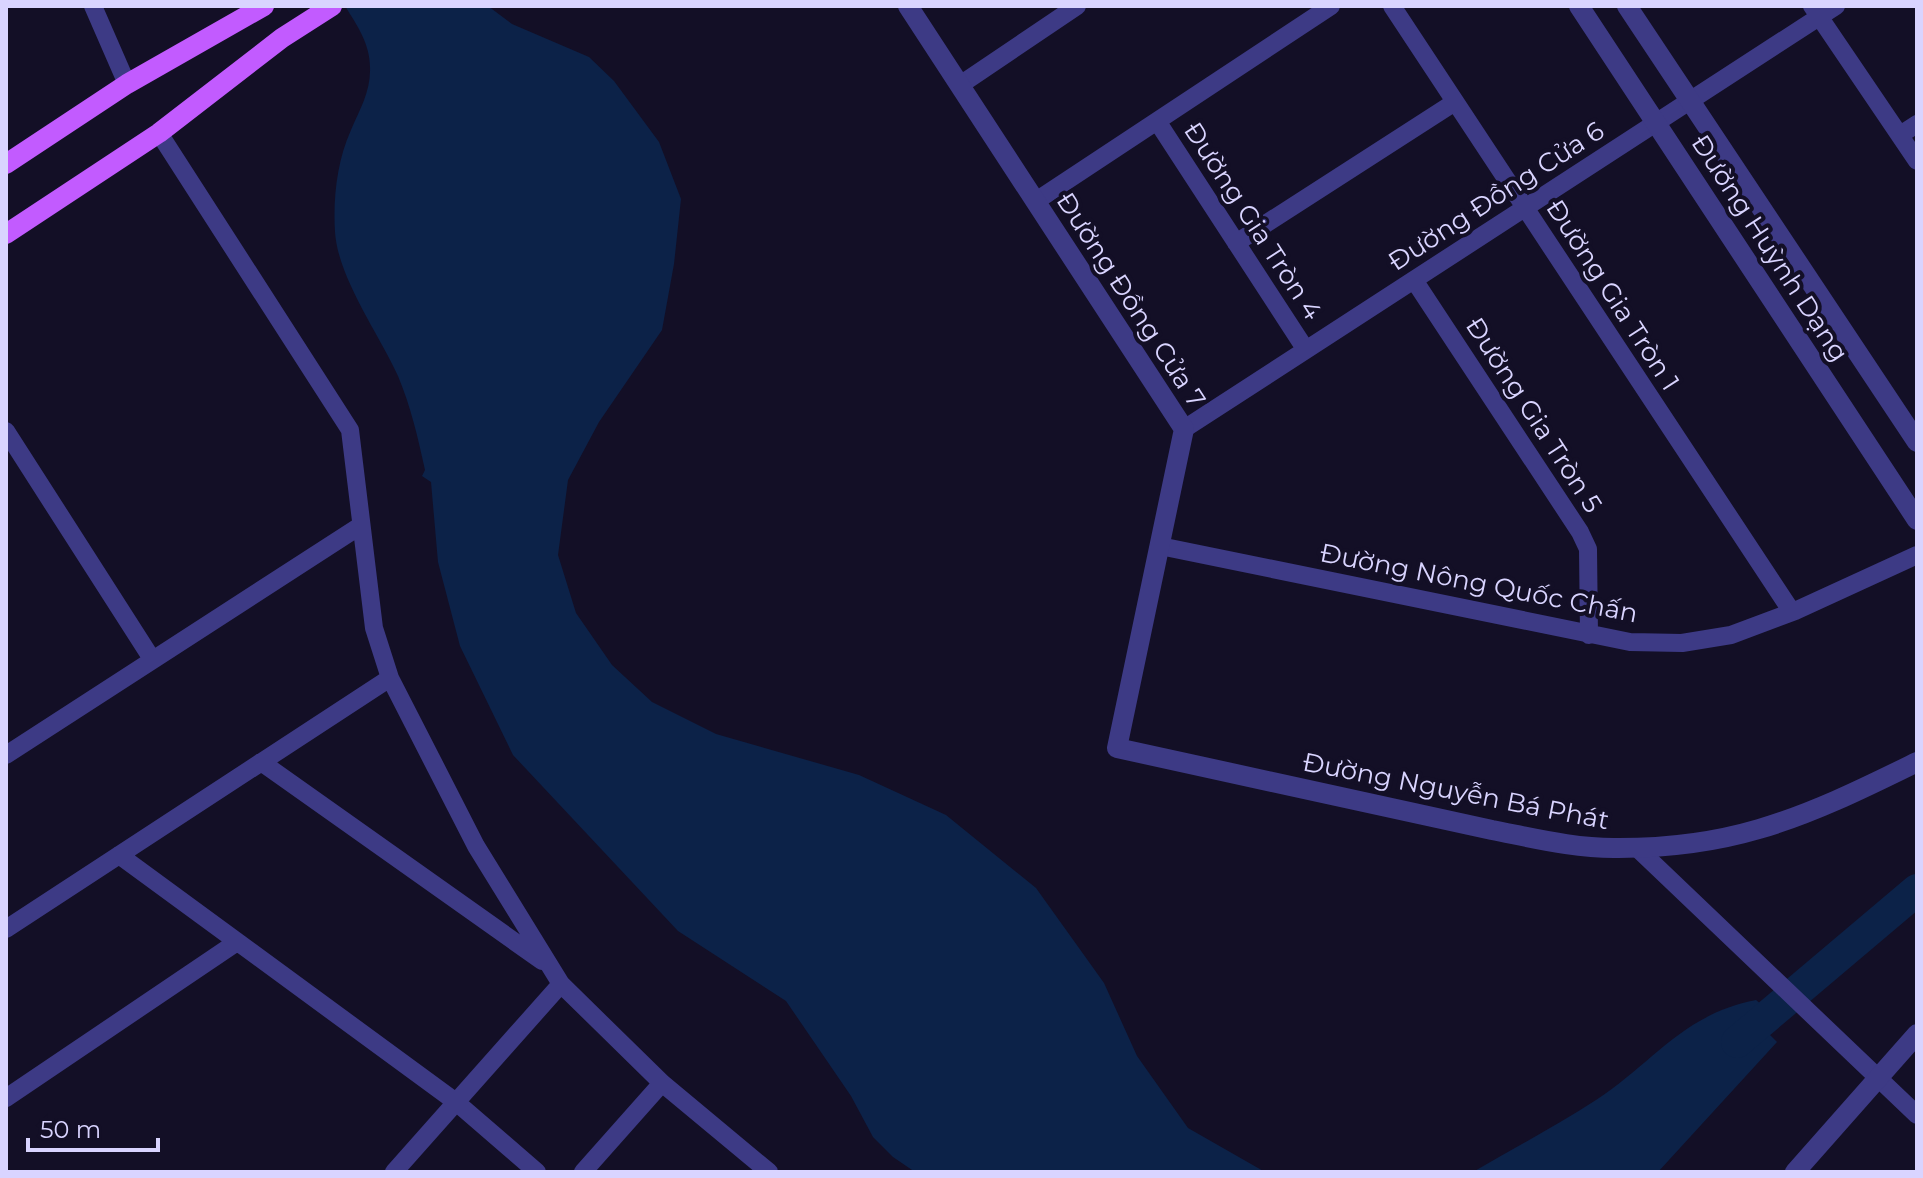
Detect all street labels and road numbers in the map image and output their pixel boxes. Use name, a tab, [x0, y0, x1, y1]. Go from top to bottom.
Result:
street label: Đường Đồng Cửa 6	[1382, 114, 1610, 278]
street label: Đường Gia Tròn 4	[1177, 116, 1329, 326]
street label: Đường Huỳnh Dạng	[1685, 129, 1855, 367]
street label: Đường Đồng Cửa 7	[1050, 186, 1212, 414]
street label: Đường Gia Tròn 1	[1539, 194, 1687, 396]
street label: Đường Gia Tròn 5	[1459, 311, 1609, 519]
street label: Đường Nông Quốc Chấn	[1317, 536, 1641, 630]
street label: Đường Nguyễn Bá Phát	[1300, 746, 1612, 836]

